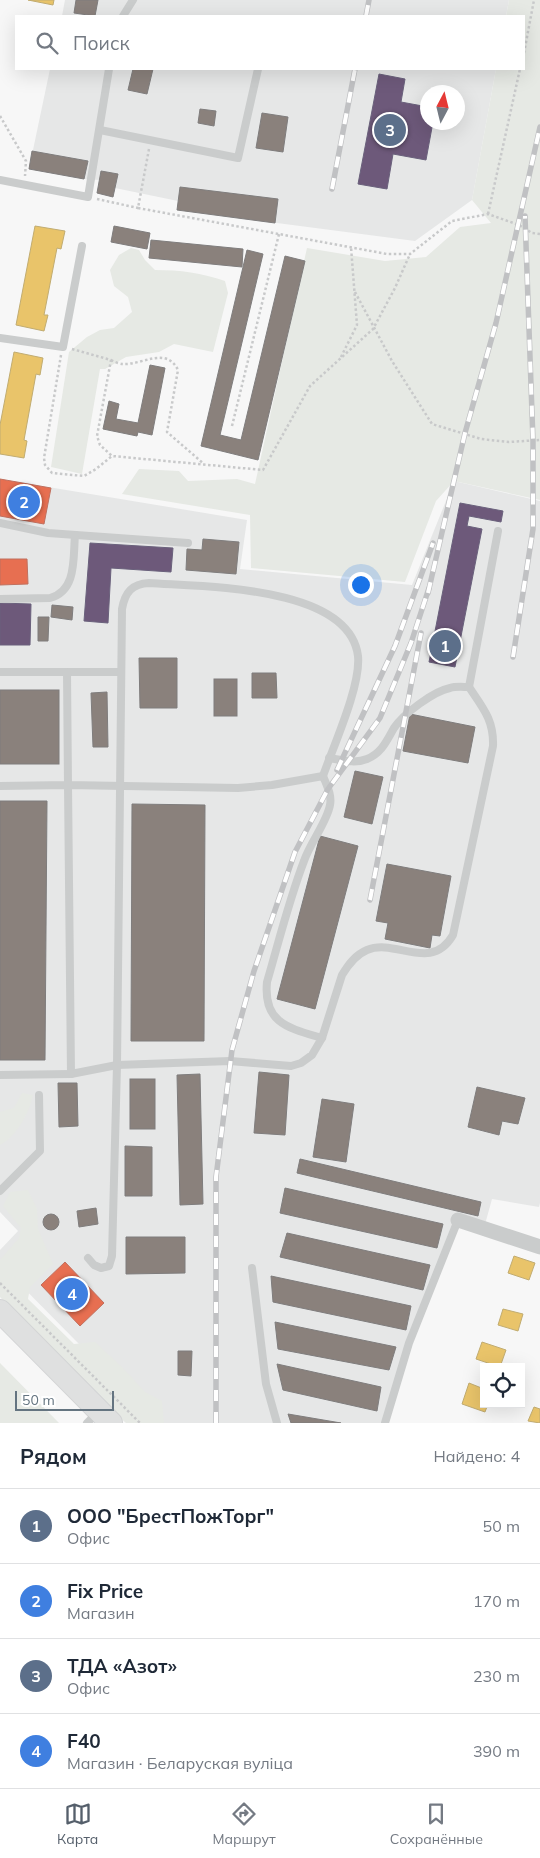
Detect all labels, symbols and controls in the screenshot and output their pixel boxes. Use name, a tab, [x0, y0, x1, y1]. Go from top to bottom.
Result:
search box	[15, 15, 525, 70]
icon: search	[33, 29, 61, 57]
text: Поиск	[73, 31, 130, 55]
north arrow	[420, 85, 465, 130]
pin: 3	[374, 111, 406, 149]
pin: 2	[8, 483, 40, 521]
your location	[348, 572, 374, 598]
pin: 1	[429, 627, 461, 665]
pin: 4	[56, 1275, 88, 1313]
map controls	[480, 1363, 525, 1408]
button: locate	[480, 1363, 525, 1408]
scale bar	[15, 1388, 114, 1411]
text: 50 m	[22, 1391, 55, 1409]
text: Рядом	[20, 1443, 87, 1469]
text: Найдено: 4	[434, 1446, 520, 1466]
text: ООО "БрестПожТорг"	[67, 1504, 274, 1528]
text: 1	[31, 1516, 41, 1536]
text: 50 m	[483, 1516, 520, 1536]
text: Офис	[67, 1528, 110, 1548]
text: Fix Price	[67, 1579, 143, 1603]
text: 2	[31, 1591, 41, 1611]
text: 170 m	[473, 1591, 520, 1611]
text: Магазин	[67, 1603, 135, 1623]
text: ТДА «Азот»	[67, 1654, 177, 1678]
text: 3	[31, 1666, 41, 1686]
text: 230 m	[473, 1666, 520, 1686]
text: Офис	[67, 1678, 110, 1698]
text: F40	[67, 1729, 101, 1753]
text: 4	[31, 1741, 41, 1761]
text: 390 m	[473, 1741, 520, 1761]
text: Магазин · Беларуская вуліца	[67, 1753, 293, 1773]
tab: Карта	[57, 1800, 98, 1848]
tab: Маршрут	[213, 1800, 276, 1848]
tab: Сохранённые	[390, 1800, 483, 1848]

